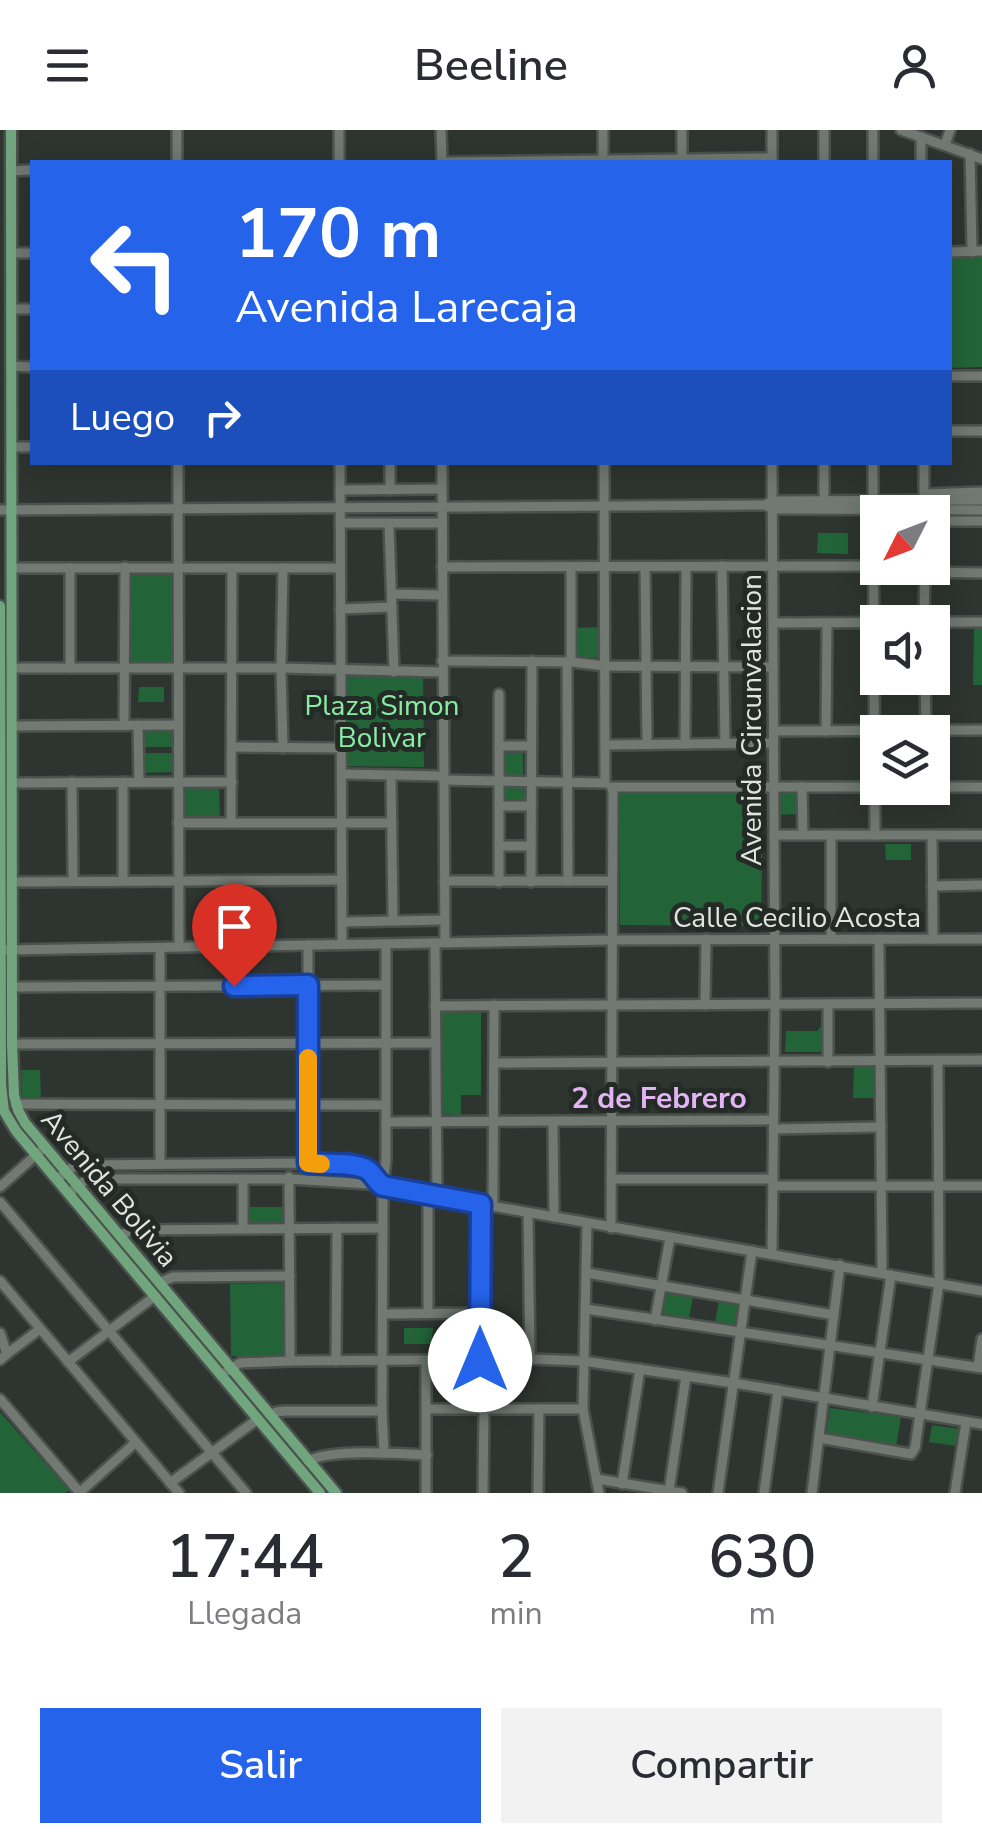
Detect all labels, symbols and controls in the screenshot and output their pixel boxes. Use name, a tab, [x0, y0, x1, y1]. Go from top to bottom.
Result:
text: Beeline	[414, 35, 568, 96]
icon: menu	[40, 38, 95, 93]
icon: person	[887, 38, 942, 93]
text: 170 m	[235, 186, 441, 282]
icon: left	[70, 200, 200, 330]
text: Avenida Larecaja	[235, 277, 578, 338]
icon: right	[195, 390, 250, 445]
text: Luego	[70, 392, 175, 443]
north arrow	[860, 495, 950, 585]
map controls	[860, 495, 950, 805]
street label: Avenida Circunvalacion	[733, 574, 771, 866]
button: sound	[860, 605, 950, 695]
park label: Plaza Simon Bolivar	[305, 687, 459, 757]
button: layers	[860, 715, 950, 805]
pin	[192, 884, 277, 987]
icon: arrive	[207, 899, 262, 954]
street label: Calle Cecilio Acosta	[673, 899, 921, 937]
district label: 2 de Febrero	[571, 1078, 747, 1119]
street label: Avenida Bolivia	[32, 1102, 186, 1275]
position arrow	[428, 1308, 532, 1412]
text: 17:44	[166, 1516, 324, 1598]
text: 2	[498, 1516, 534, 1598]
text: 630	[708, 1516, 816, 1598]
text: Llegada	[187, 1592, 302, 1635]
text: min	[490, 1592, 543, 1635]
text: m	[749, 1592, 776, 1635]
button: Salir	[40, 1708, 481, 1823]
button: Compartir	[501, 1708, 942, 1823]

